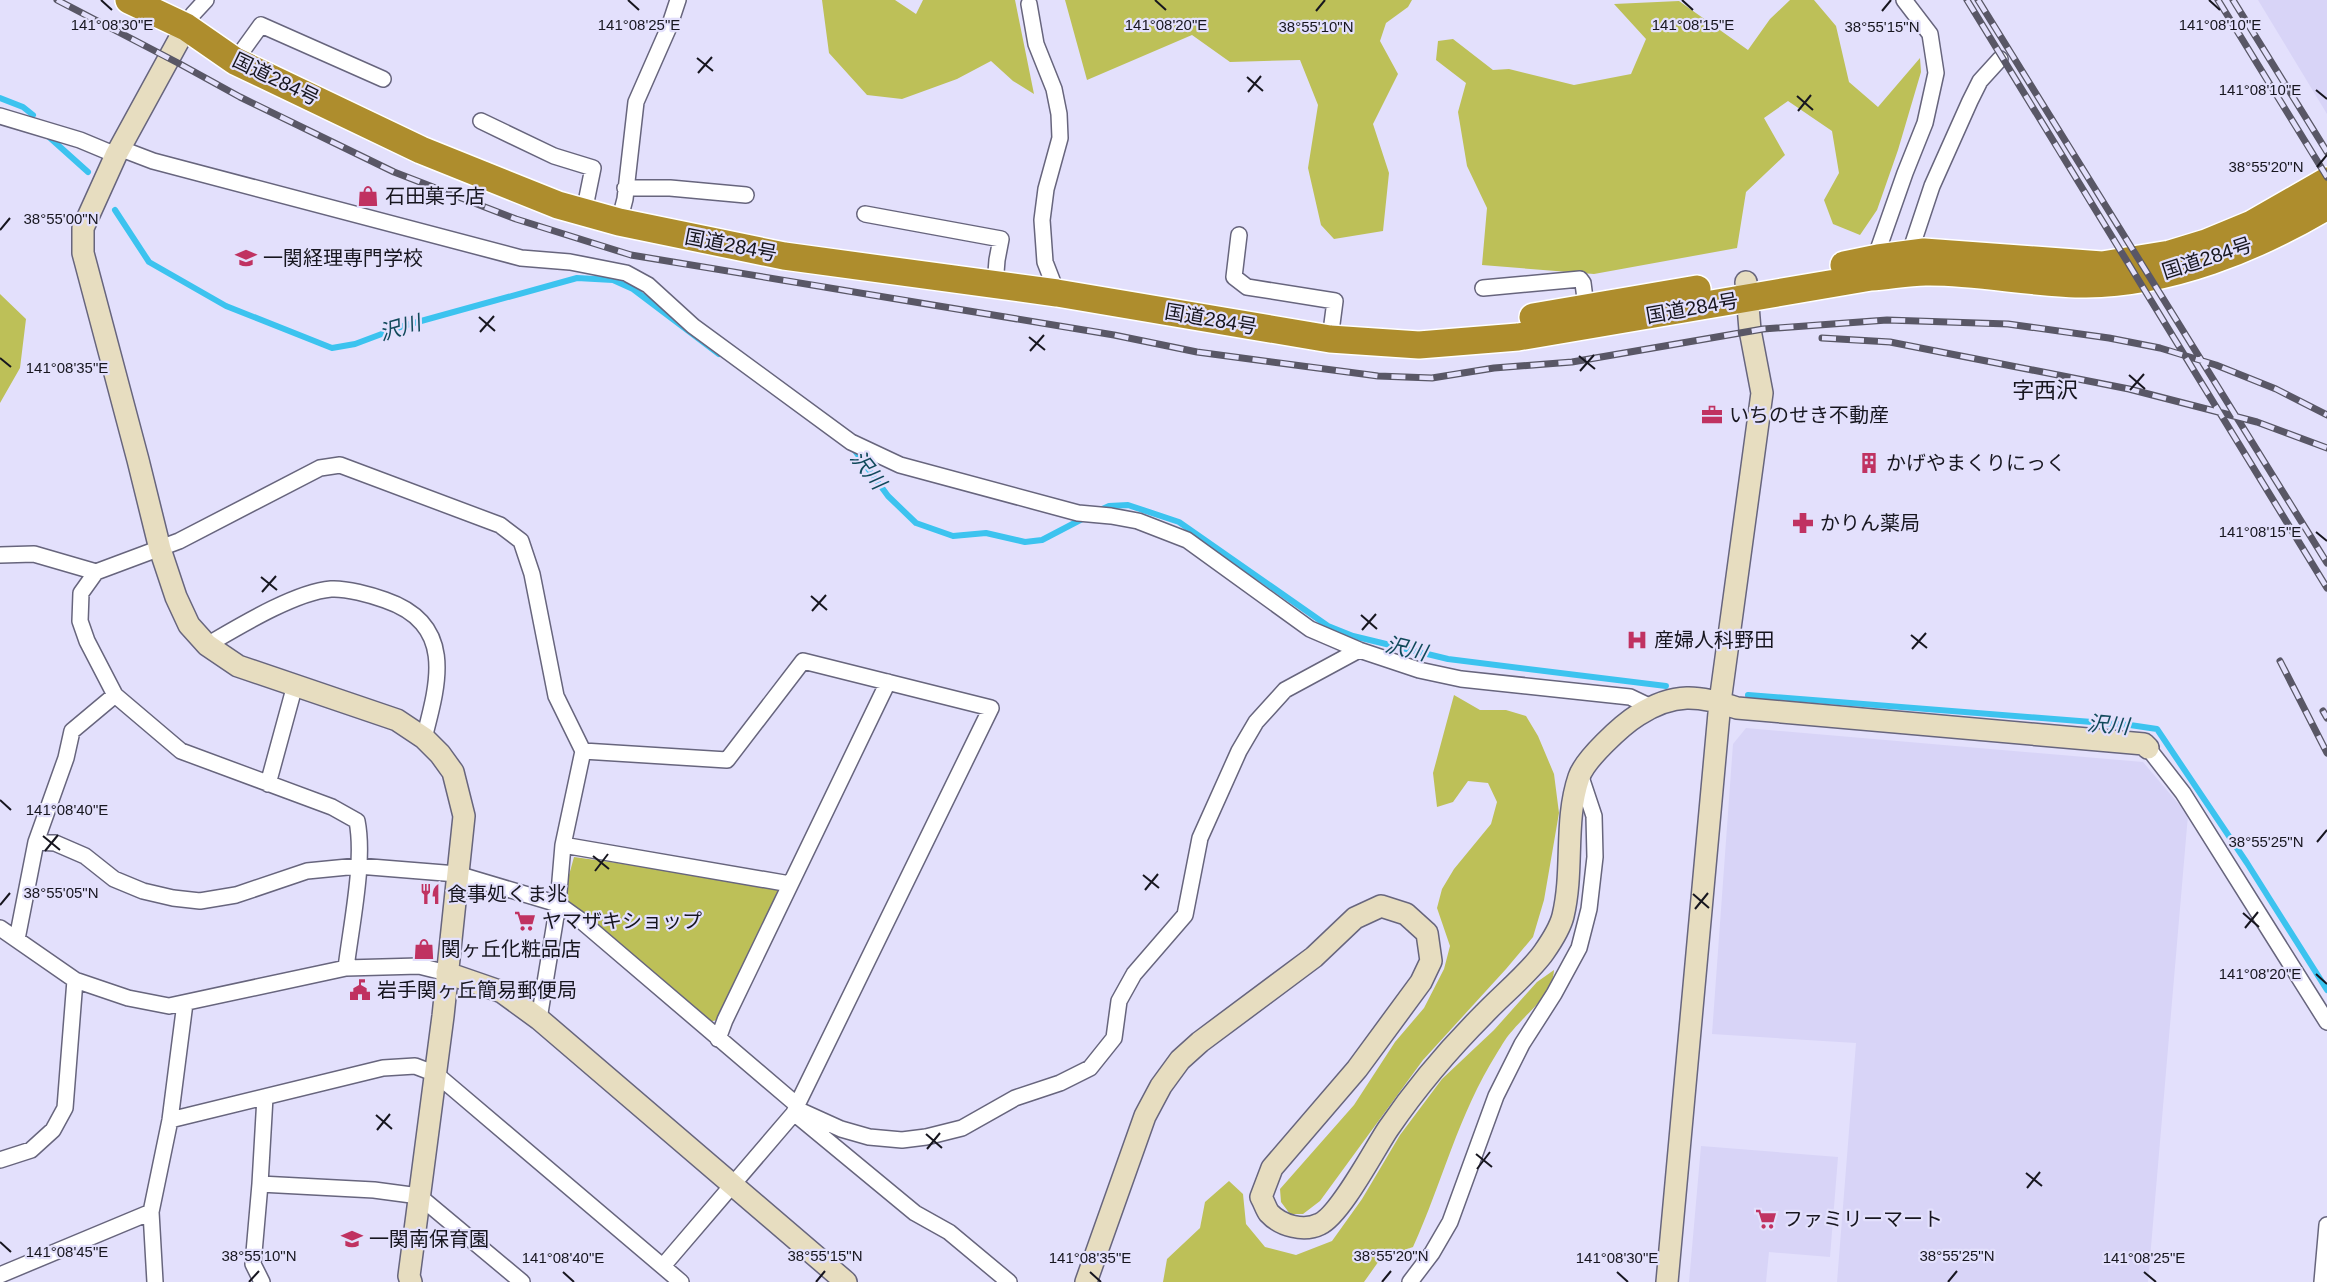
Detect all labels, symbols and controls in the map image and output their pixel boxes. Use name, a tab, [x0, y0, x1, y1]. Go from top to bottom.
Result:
text: 141°08'30"E	[71, 16, 153, 33]
text: 141°08'25"E	[598, 16, 680, 33]
text: 141°08'20"E	[1125, 16, 1207, 33]
text: 141°08'15"E	[1652, 16, 1734, 33]
text: 141°08'10"E	[2179, 16, 2261, 33]
text: 38°55'10"N	[1278, 18, 1354, 35]
text: 38°55'15"N	[1844, 18, 1920, 35]
street label: 国道284号	[229, 49, 323, 109]
text: 141°08'10"E	[2219, 81, 2301, 98]
text: 38°55'20"N	[2228, 158, 2304, 175]
shop icon: 石田菓子店	[356, 184, 380, 208]
place label: 石田菓子店	[385, 185, 485, 207]
text: 38°55'00"N	[23, 210, 99, 227]
street label: 国道284号	[683, 225, 779, 265]
street label: 国道284号	[2159, 233, 2255, 283]
school or university icon: 一関経理専門学校	[234, 246, 258, 270]
place label: 一関経理専門学校	[263, 247, 423, 269]
street label: 国道284号	[1644, 289, 1740, 327]
street label: 国道284号	[1163, 300, 1259, 338]
water label: 沢川	[377, 310, 425, 344]
text: 141°08'35"E	[26, 359, 108, 376]
district label: 字西沢	[2012, 378, 2078, 403]
office icon: いちのせき不動産	[1700, 403, 1724, 427]
place label: いちのせき不動産	[1729, 404, 1889, 426]
water label: 沢川	[846, 446, 892, 495]
building icon: かげやまくりにっく	[1857, 451, 1881, 475]
place label: かげやまくりにっく	[1886, 452, 2066, 474]
pharmacy icon: かりん薬局	[1791, 511, 1815, 535]
place label: かりん薬局	[1820, 512, 1920, 534]
text: 141°08'15"E	[2219, 523, 2301, 540]
hospital icon: 産婦人科野田	[1625, 628, 1649, 652]
place label: 産婦人科野田	[1654, 629, 1774, 651]
water label: 沢川	[1383, 633, 1431, 665]
water label: 沢川	[2086, 711, 2132, 738]
text: 141°08'40"E	[26, 801, 108, 818]
text: 38°55'25"N	[2228, 833, 2304, 850]
restaurant icon: 食事処くま兆	[418, 882, 442, 906]
place label: 食事処くま兆	[447, 883, 567, 905]
text: 38°55'05"N	[23, 884, 99, 901]
supermarket icon: ヤマザキショップ	[513, 909, 537, 933]
place label: ヤマザキショップ	[542, 910, 702, 932]
shop icon: 関ヶ丘化粧品店	[412, 937, 436, 961]
place label: 関ヶ丘化粧品店	[441, 938, 581, 960]
text: 141°08'20"E	[2219, 965, 2301, 982]
public building icon: 岩手関ヶ丘簡易郵便局	[348, 978, 372, 1002]
place label: 岩手関ヶ丘簡易郵便局	[377, 979, 577, 1001]
supermarket icon: ファミリーマート	[1754, 1207, 1778, 1231]
place label: ファミリーマート	[1783, 1208, 1943, 1230]
school or university icon: 一関南保育園	[340, 1227, 364, 1251]
place label: 一関南保育園	[369, 1228, 489, 1250]
text: 141°08'45"E	[26, 1243, 108, 1260]
text: 38°55'10"N	[221, 1247, 297, 1264]
text: 38°55'15"N	[787, 1247, 863, 1264]
text: 38°55'20"N	[1353, 1247, 1429, 1264]
text: 38°55'25"N	[1919, 1247, 1995, 1264]
text: 141°08'40"E	[522, 1249, 604, 1266]
text: 141°08'35"E	[1049, 1249, 1131, 1266]
text: 141°08'30"E	[1576, 1249, 1658, 1266]
text: 141°08'25"E	[2103, 1249, 2185, 1266]

